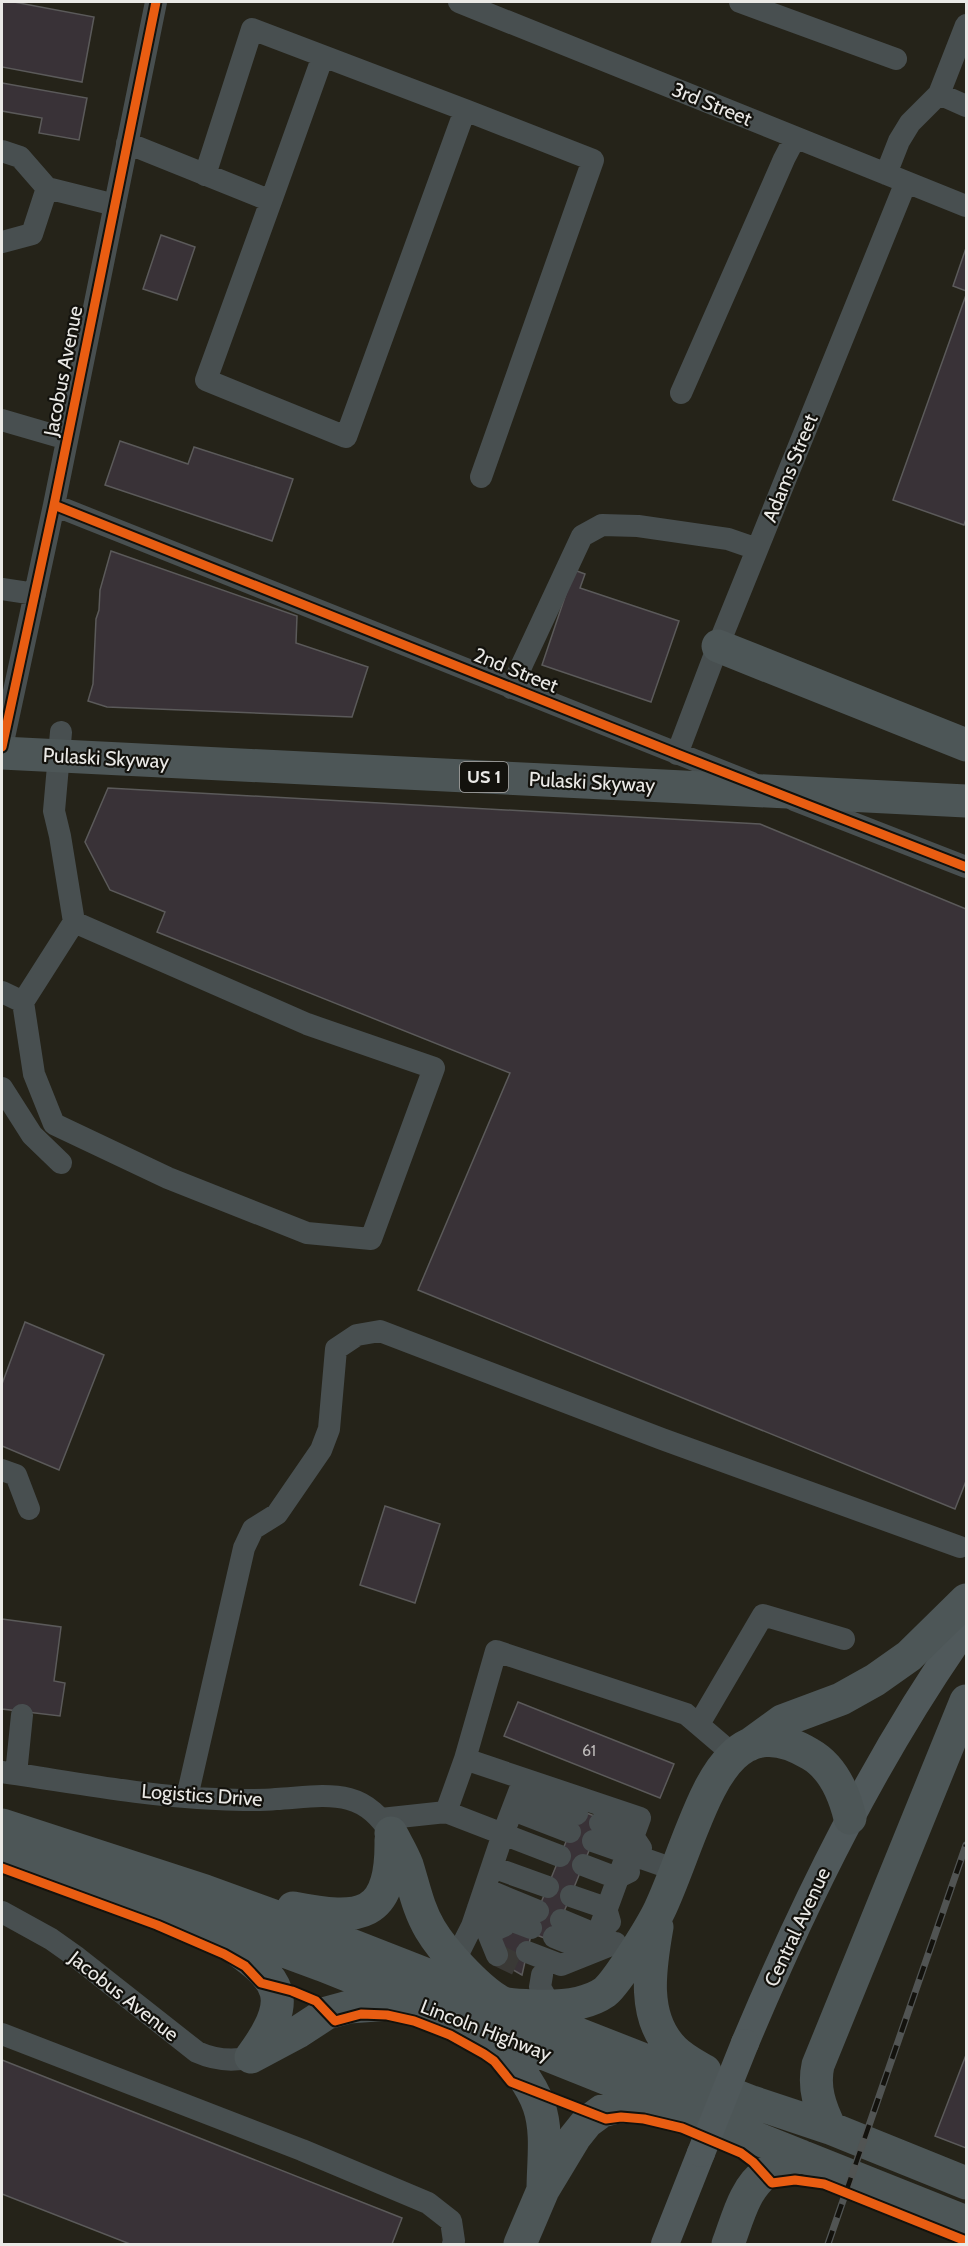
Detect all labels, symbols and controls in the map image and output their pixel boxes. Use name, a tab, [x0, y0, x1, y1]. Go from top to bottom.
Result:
street label: 3rd Street	[669, 77, 756, 131]
street label: Jacobus Avenue	[38, 304, 87, 439]
street label: Adams Street	[757, 410, 823, 526]
street label: 2nd Street	[470, 642, 562, 698]
street label: Pulaski Skyway	[42, 743, 170, 773]
road number: US 1	[460, 762, 508, 792]
street label: Pulaski Skyway	[528, 767, 656, 797]
house number: 61	[582, 1741, 596, 1760]
street label: Logistics Drive	[141, 1779, 263, 1811]
street label: Central Avenue	[759, 1864, 835, 1990]
street label: Jacobus Avenue	[64, 1945, 183, 2046]
street label: Lincoln Highway	[417, 1994, 555, 2066]

